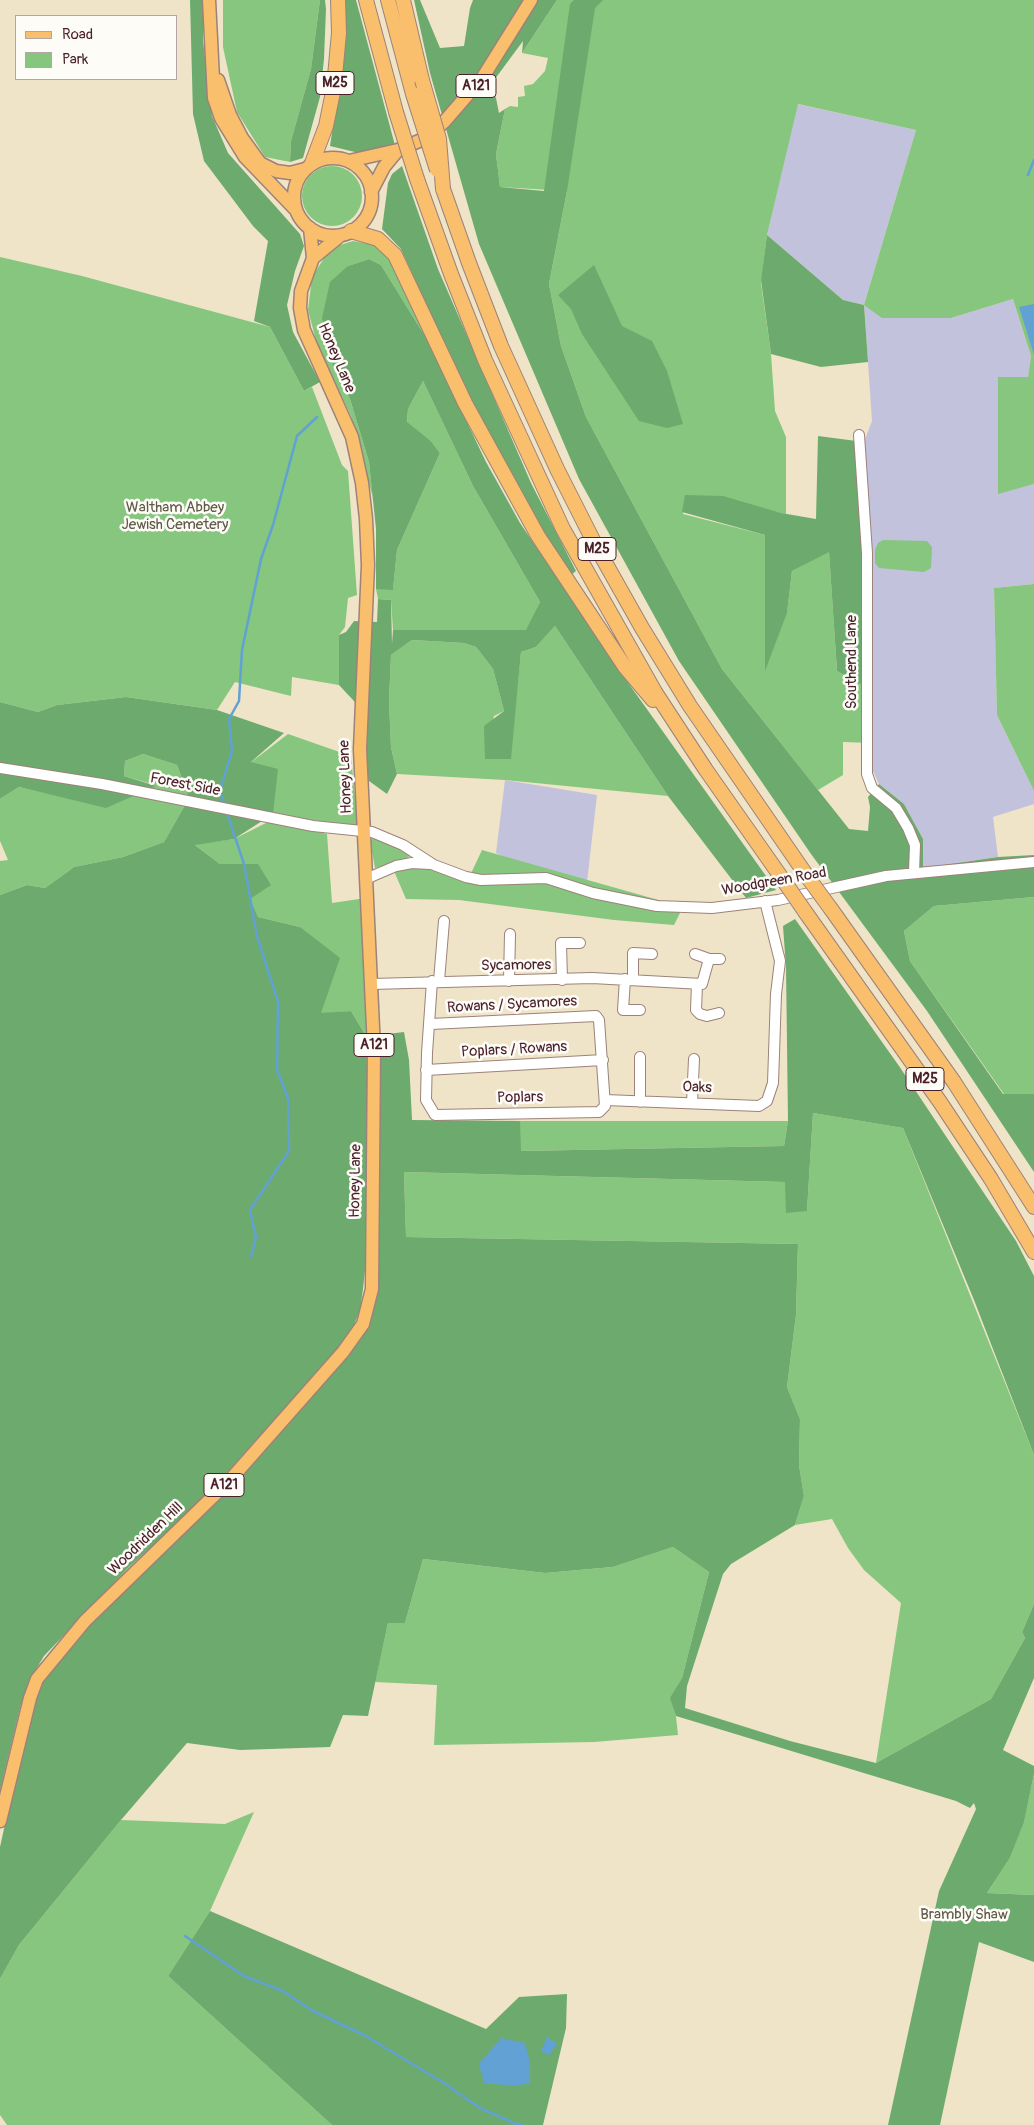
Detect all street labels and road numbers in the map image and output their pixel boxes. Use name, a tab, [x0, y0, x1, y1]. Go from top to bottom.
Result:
road number: M25	[316, 72, 354, 95]
road number: A121	[456, 74, 496, 98]
street label: Honey Lane	[313, 321, 359, 395]
road number: M25	[578, 538, 616, 560]
street label: Southend Lane	[843, 615, 861, 709]
street label: Honey Lane	[336, 740, 356, 814]
street label: Forest Side	[148, 769, 222, 801]
street label: Woodgreen Road	[720, 864, 828, 900]
street label: Sycamores	[481, 956, 551, 976]
street label: Rowans / Sycamores	[446, 993, 578, 1017]
road number: A121	[354, 1034, 394, 1056]
street label: Poplars / Rowans	[461, 1038, 567, 1062]
road number: M25	[906, 1068, 944, 1090]
street label: Oaks	[682, 1078, 712, 1098]
street label: Poplars	[497, 1089, 543, 1107]
street label: Honey Lane	[346, 1144, 366, 1218]
road number: A121	[204, 1474, 244, 1496]
street label: Woodridden Hill	[105, 1499, 187, 1579]

